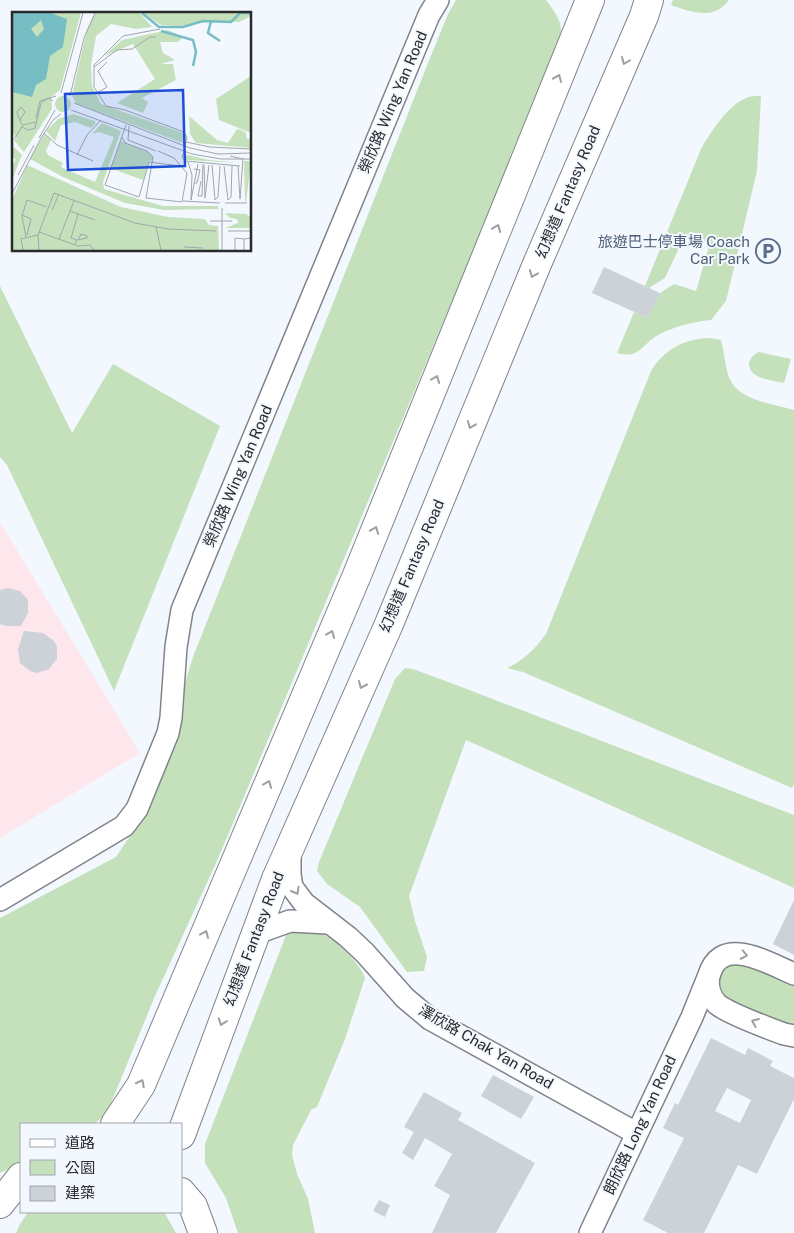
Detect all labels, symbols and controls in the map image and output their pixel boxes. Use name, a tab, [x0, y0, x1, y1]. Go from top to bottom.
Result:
inset map	[12, 12, 251, 251]
street label: 榮欣路 Wing Yan Road	[355, 28, 430, 175]
one-way arrow	[620, 56, 631, 65]
one-way arrow	[552, 74, 563, 83]
street label: 幻想道 Fantasy Road	[532, 123, 603, 261]
one-way arrow	[490, 224, 501, 233]
place label: 旅遊巴士停車場 Coach Car Park	[598, 233, 750, 267]
parking icon: 旅遊巴士停車場 Coach Car Park	[755, 238, 781, 264]
one-way arrow	[528, 269, 539, 278]
one-way arrow	[429, 375, 440, 384]
street label: 榮欣路 Wing Yan Road	[200, 402, 275, 549]
one-way arrow	[466, 420, 476, 428]
street label: 幻想道 Fantasy Road	[376, 497, 447, 635]
one-way arrow	[369, 526, 379, 534]
one-way arrow	[325, 630, 336, 639]
one-way arrow	[357, 680, 368, 689]
one-way arrow	[262, 780, 273, 789]
street label: 幻想道 Fantasy Road	[220, 869, 287, 1009]
one-way arrow	[290, 886, 300, 895]
one-way arrow	[199, 930, 209, 939]
one-way arrow	[740, 949, 749, 960]
street label: 澤欣路 Chak Yan Road	[416, 1001, 556, 1092]
one-way arrow	[218, 1017, 228, 1026]
one-way arrow	[751, 1018, 760, 1029]
street label: 朗欣路 Long Yan Road	[600, 1053, 679, 1197]
one-way arrow	[135, 1079, 145, 1088]
legend	[20, 1123, 182, 1213]
text: 道路	[65, 1134, 95, 1151]
text: 公園	[65, 1159, 95, 1176]
text: 建築	[65, 1184, 95, 1201]

